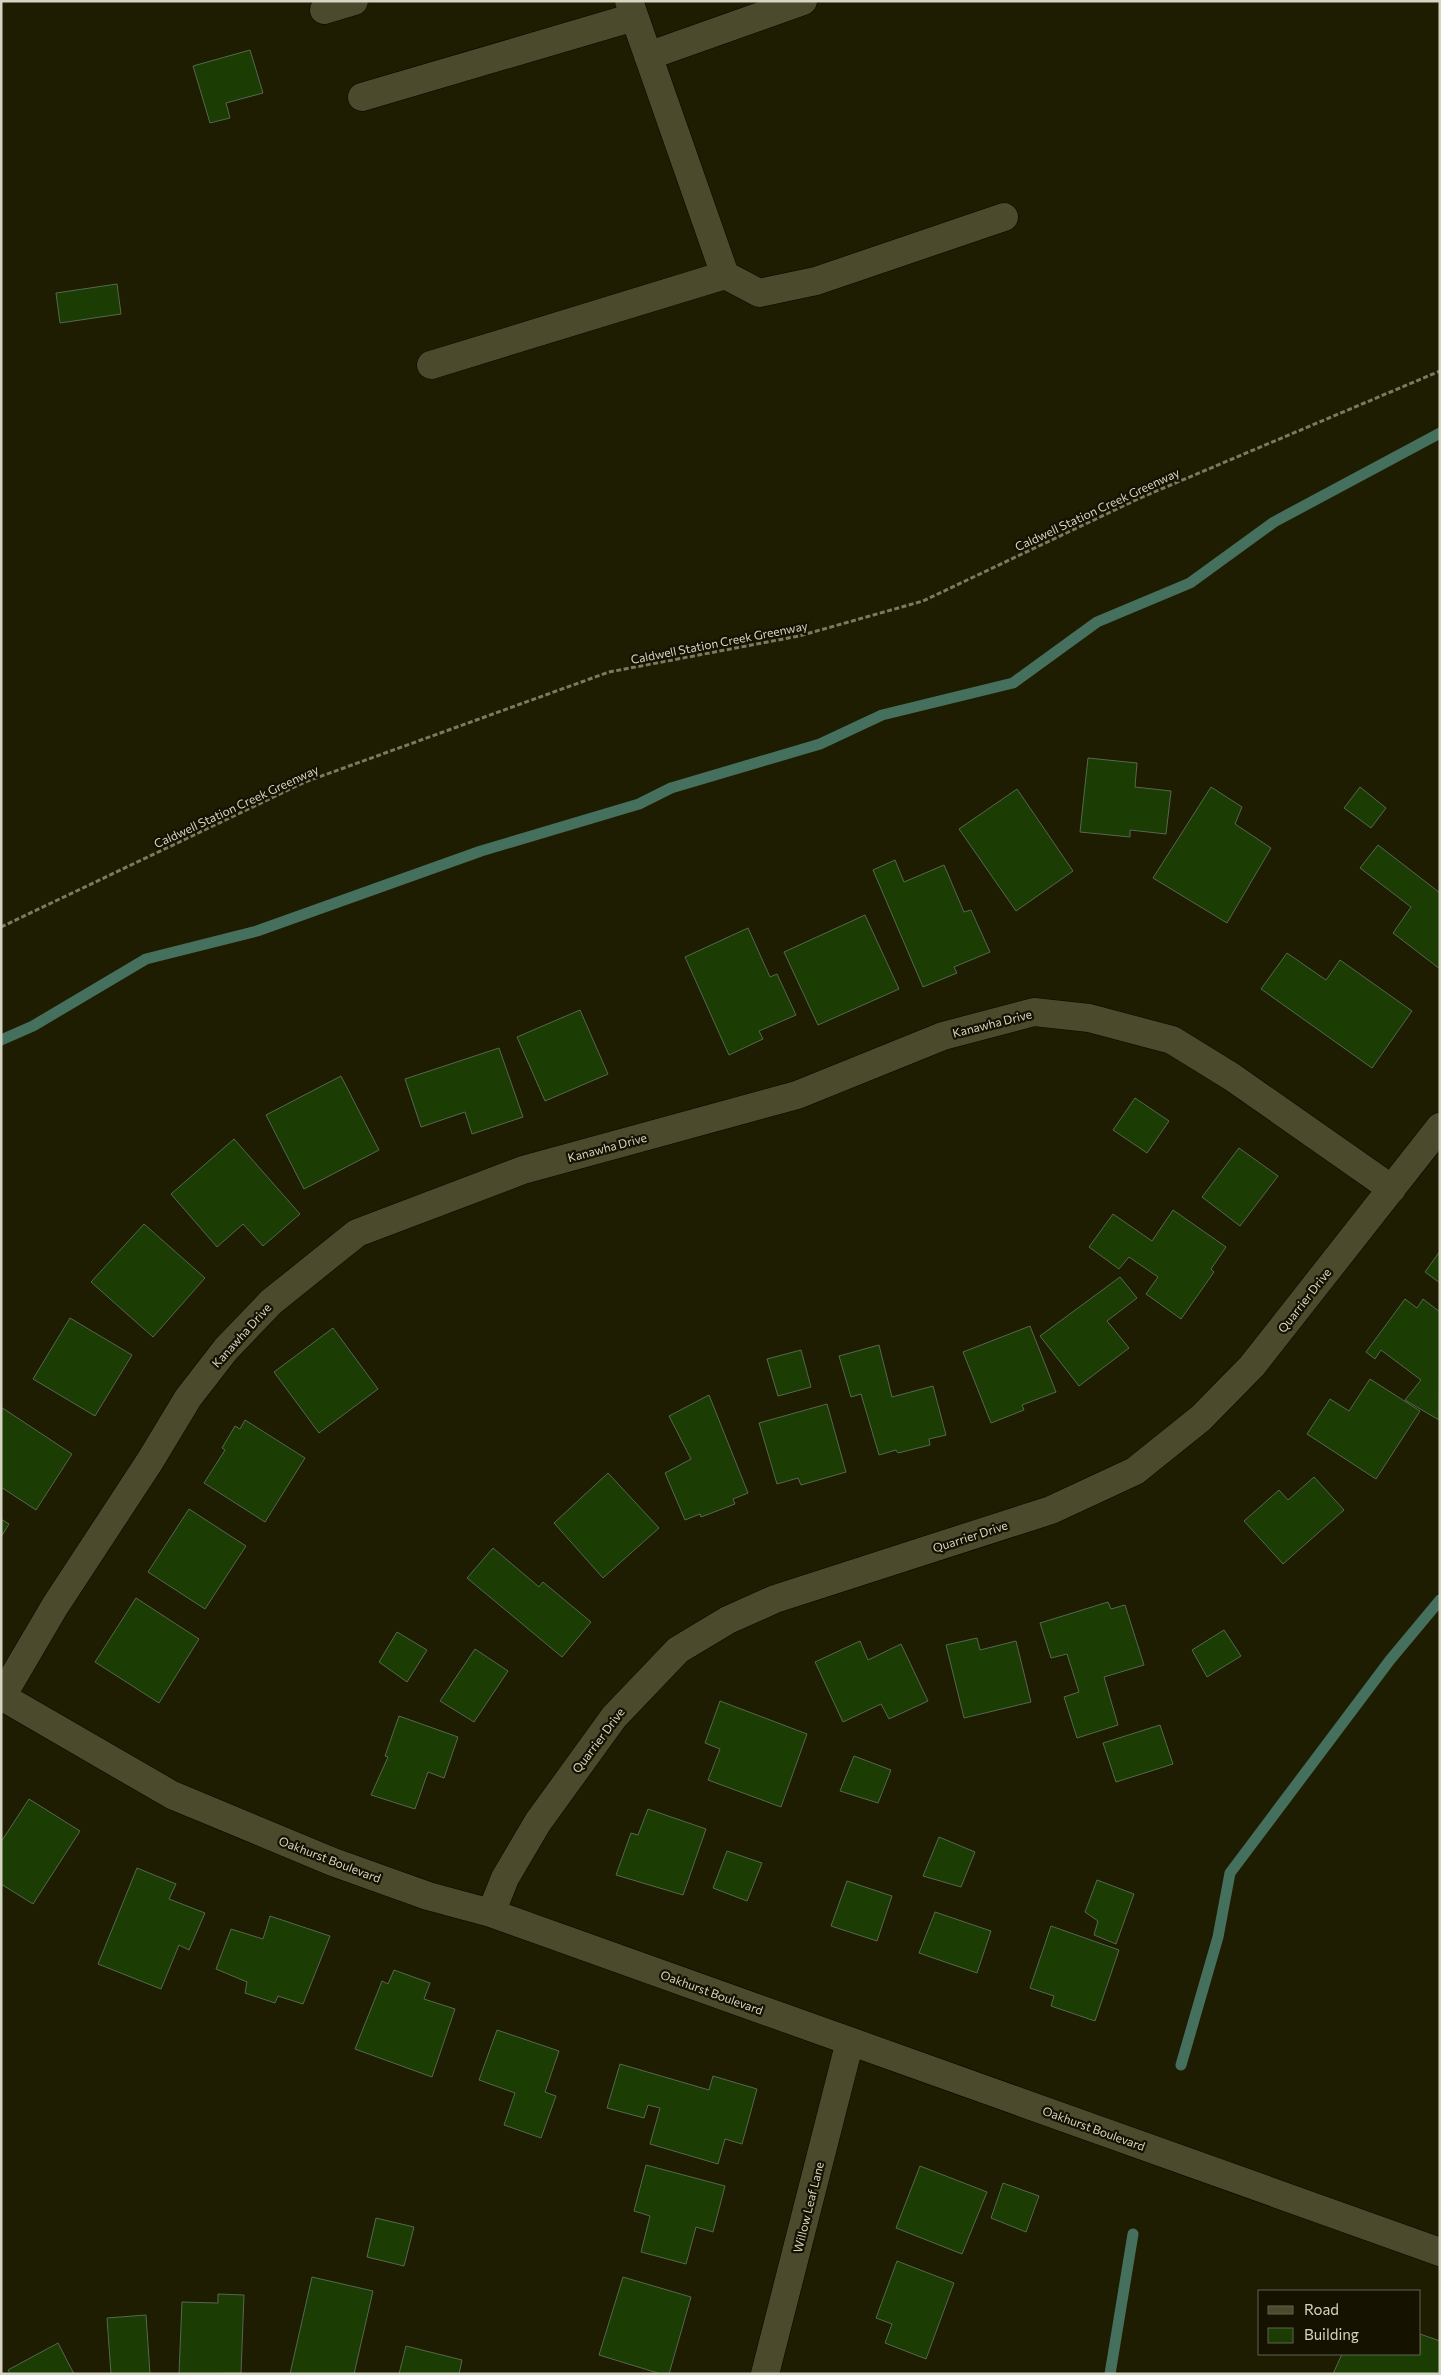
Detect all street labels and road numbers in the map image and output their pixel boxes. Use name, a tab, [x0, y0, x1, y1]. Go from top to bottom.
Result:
street label: Caldwell Station Creek Greenway	[1012, 465, 1182, 553]
street label: Caldwell Station Creek Greenway	[629, 618, 809, 666]
street label: Caldwell Station Creek Greenway	[151, 762, 321, 850]
street label: Kanawha Drive	[951, 1006, 1033, 1040]
street label: Kanawha Drive	[566, 1130, 648, 1164]
street label: Quarrier Drive	[1275, 1265, 1333, 1335]
street label: Kanawha Drive	[209, 1300, 273, 1370]
street label: Quarrier Drive	[931, 1517, 1009, 1555]
street label: Quarrier Drive	[569, 1705, 627, 1775]
street label: Oakhurst Boulevard	[277, 1833, 383, 1885]
street label: Oakhurst Boulevard	[659, 1967, 765, 2017]
street label: Oakhurst Boulevard	[1041, 2103, 1147, 2153]
street label: Willow Leaf Lane	[790, 2160, 826, 2254]

